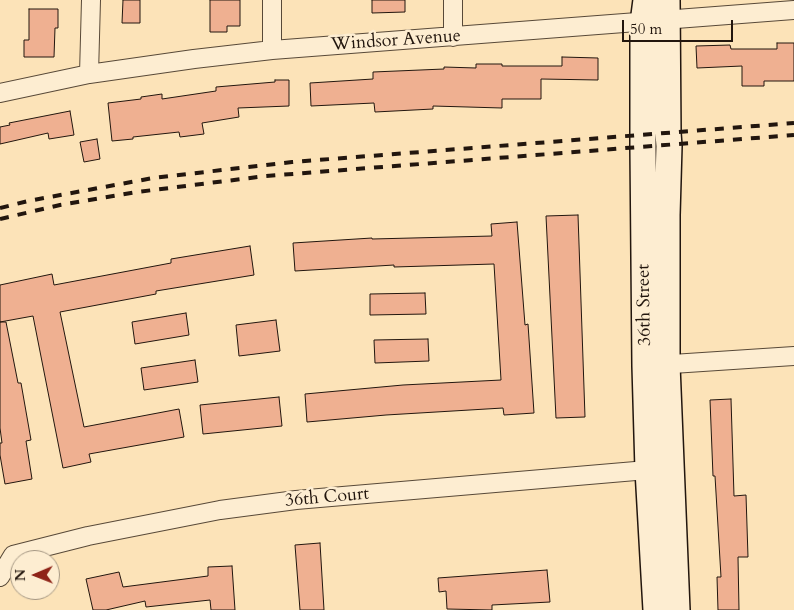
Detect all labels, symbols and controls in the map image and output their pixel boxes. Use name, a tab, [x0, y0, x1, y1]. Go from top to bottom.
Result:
scale bar	[624, 10, 735, 42]
text: 50 m	[630, 19, 662, 39]
street label: Windsor Avenue	[330, 26, 462, 56]
street label: 36th Street	[633, 264, 657, 346]
street label: 36th Court	[284, 484, 370, 512]
north arrow	[10, 550, 60, 600]
text: N	[11, 569, 30, 581]

